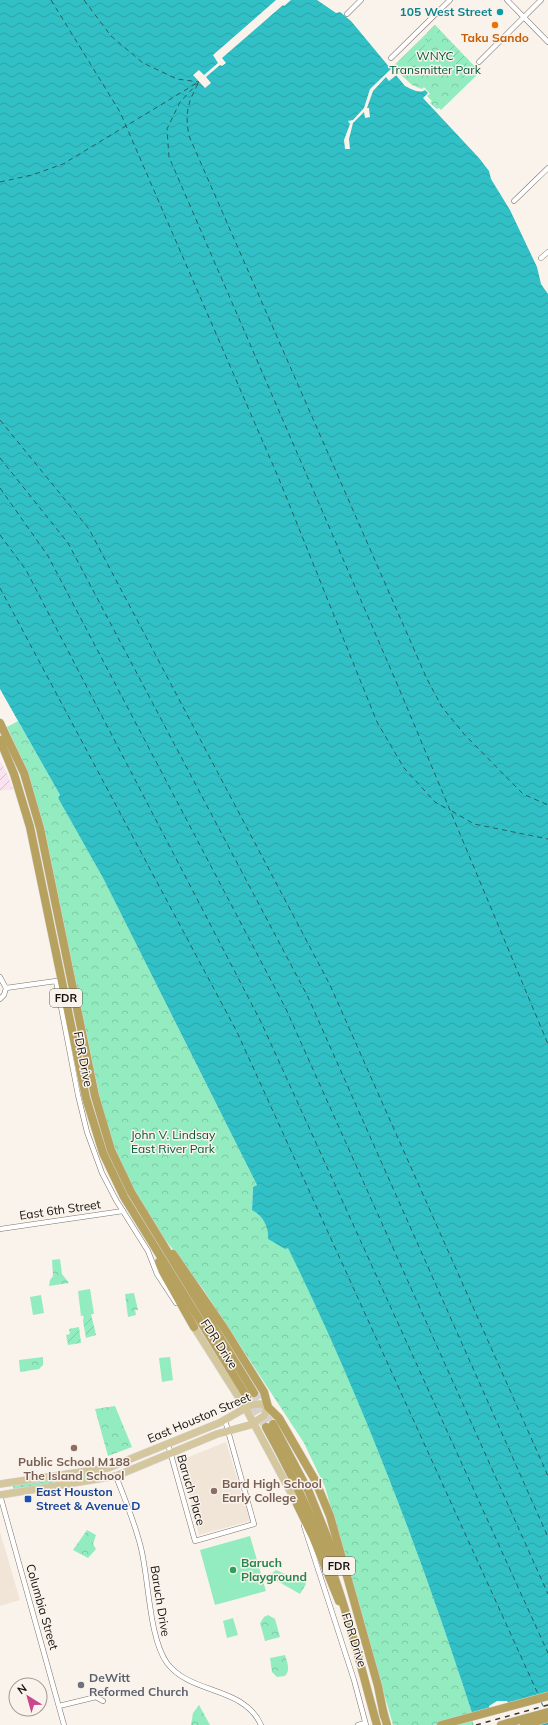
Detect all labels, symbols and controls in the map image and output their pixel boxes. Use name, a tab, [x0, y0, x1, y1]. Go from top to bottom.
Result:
place label: 105 West Street	[400, 4, 492, 19]
marker: 105 West Street	[495, 7, 505, 17]
marker: Taku Sando	[490, 20, 500, 30]
place label: Taku Sando	[461, 30, 529, 45]
park label: WNYC Transmitter Park	[389, 48, 482, 77]
road number: FDR	[50, 989, 82, 1007]
street label: FDR Drive	[71, 1030, 96, 1088]
park label: John V. Lindsay East River Park	[131, 1127, 216, 1156]
street label: East 6th Street	[18, 1196, 102, 1223]
street label: FDR Drive	[198, 1316, 241, 1371]
street label: East Houston Street	[145, 1389, 253, 1446]
marker: Public School M188 The Island School	[69, 1443, 79, 1453]
street label: Baruch Place	[174, 1453, 209, 1527]
place label: Public School M188 The Island School	[18, 1454, 130, 1483]
place label: Bard High School Early College	[222, 1476, 322, 1505]
place label: East Houston Street & Avenue D	[36, 1484, 140, 1513]
marker: Bard High School Early College	[209, 1486, 219, 1496]
marker: East Houston Street & Avenue D	[23, 1494, 33, 1504]
place label: Baruch Playground	[241, 1555, 307, 1584]
road number: FDR	[323, 1557, 355, 1575]
street label: Columbia Street	[23, 1562, 62, 1651]
street label: Baruch Drive	[147, 1564, 174, 1638]
marker: Baruch Playground	[228, 1565, 238, 1575]
street label: FDR Drive	[339, 1611, 370, 1669]
place label: DeWitt Reformed Church	[89, 1670, 189, 1699]
north arrow	[8, 1677, 48, 1717]
marker: DeWitt Reformed Church	[76, 1680, 86, 1690]
text: N	[14, 1681, 30, 1697]

